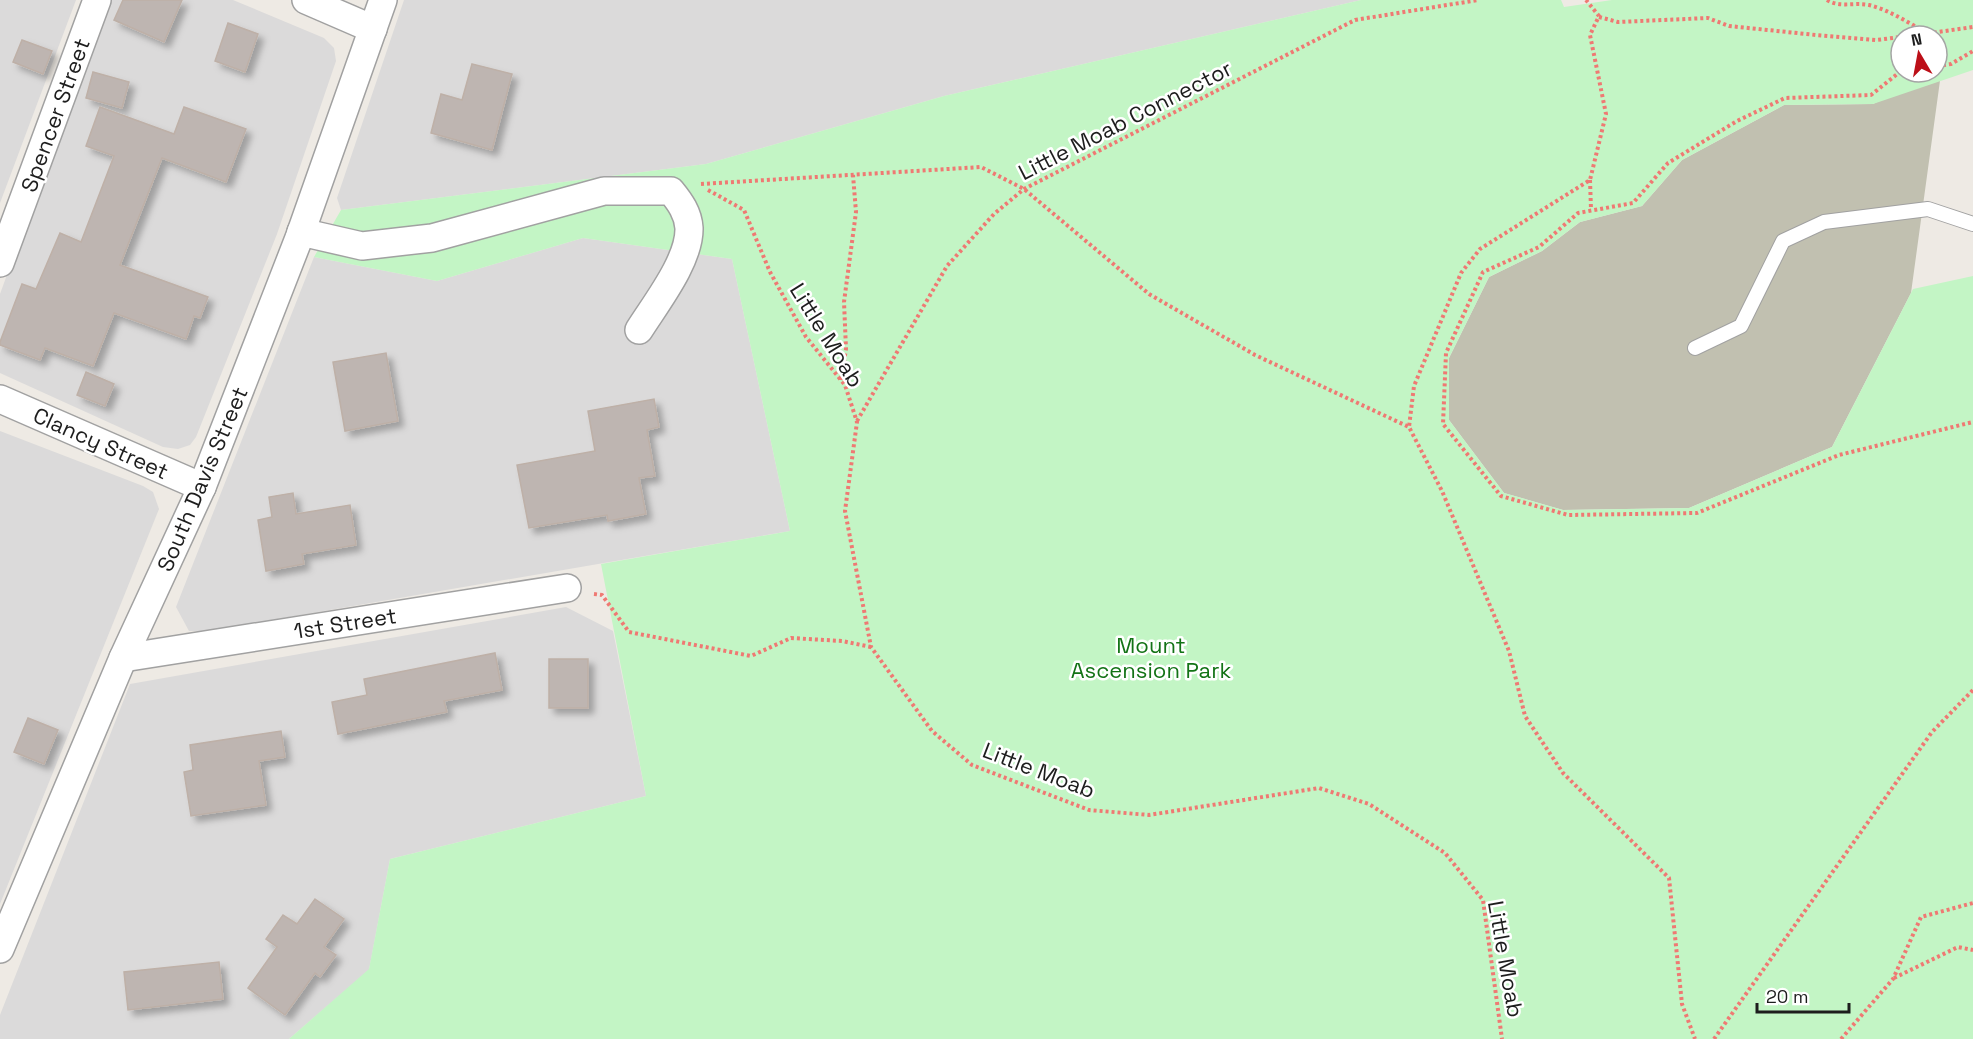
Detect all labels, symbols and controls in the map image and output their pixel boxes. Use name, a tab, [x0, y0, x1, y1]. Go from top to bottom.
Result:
north arrow	[1889, 24, 1949, 84]
text: N	[1909, 28, 1924, 51]
street label: Spencer Street	[14, 34, 96, 196]
street label: Little Moab Connector	[1014, 54, 1236, 186]
street label: Little Moab	[784, 277, 870, 393]
street label: South Davis Street	[150, 382, 254, 576]
street label: Clancy Street	[29, 401, 173, 485]
street label: 1st Street	[292, 601, 398, 645]
park label: Mount Ascension Park	[1071, 631, 1231, 684]
street label: Little Moab	[979, 736, 1099, 804]
street label: Little Moab	[1482, 898, 1530, 1020]
scale bar	[1757, 976, 1848, 1014]
text: 20 m	[1766, 985, 1809, 1008]

